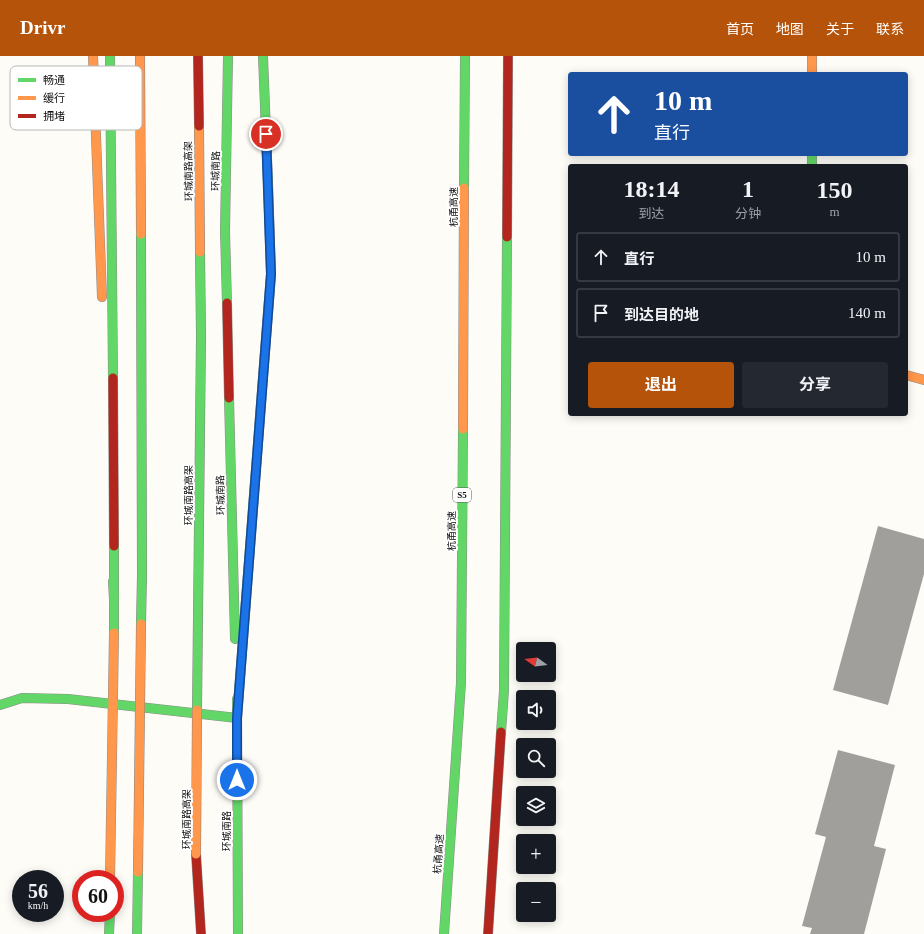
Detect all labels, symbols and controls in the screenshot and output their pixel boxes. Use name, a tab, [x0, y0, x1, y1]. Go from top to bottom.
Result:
text: Drivr	[20, 17, 65, 38]
text: 首页	[726, 22, 754, 37]
text: 地图	[776, 22, 804, 37]
text: 关于	[826, 22, 854, 37]
text: 联系	[876, 22, 904, 37]
legend	[10, 66, 142, 130]
text: 畅通	[43, 74, 65, 86]
text: 10 m	[654, 85, 712, 116]
icon: ahead	[588, 88, 640, 140]
text: 缓行	[43, 92, 65, 104]
text: 拥堵	[43, 110, 65, 122]
pin	[249, 117, 283, 151]
icon: arrive	[255, 123, 277, 145]
text: 直行	[654, 123, 690, 143]
street label: 环城南路高架	[182, 141, 195, 201]
street label: 环城南路	[210, 151, 221, 191]
text: 18:14	[623, 176, 679, 202]
text: 1	[742, 176, 754, 202]
text: 150	[816, 177, 852, 203]
street label: 杭甬高速	[448, 187, 459, 227]
text: m	[829, 204, 840, 219]
text: 到达	[638, 206, 664, 221]
text: 分钟	[735, 206, 761, 221]
icon: ahead	[590, 246, 612, 268]
text: 10 m	[856, 249, 886, 265]
text: 直行	[624, 251, 654, 267]
icon: arrive	[590, 302, 612, 324]
text: 140 m	[848, 305, 886, 321]
text: 到达目的地	[624, 307, 699, 323]
button: 退出	[588, 362, 734, 408]
button: 分享	[742, 362, 888, 408]
street label: 环城南路高架	[183, 465, 194, 525]
street label: 环城南路	[215, 475, 226, 515]
road number: S5	[453, 488, 471, 502]
street label: 杭甬高速	[446, 511, 457, 551]
north arrow	[516, 642, 556, 682]
map controls	[516, 642, 556, 922]
button: sound	[516, 690, 556, 730]
button: search	[516, 738, 556, 778]
position arrow	[216, 759, 258, 801]
button: layers	[516, 786, 556, 826]
street label: 环城南路高架	[181, 789, 192, 849]
street label: 环城南路	[221, 811, 232, 851]
street label: 杭甬高速	[432, 834, 445, 874]
button: +	[516, 834, 556, 874]
speed limit sign: 60	[72, 870, 124, 922]
text: 56	[28, 880, 48, 902]
button: −	[516, 882, 556, 922]
text: km/h	[28, 900, 48, 911]

